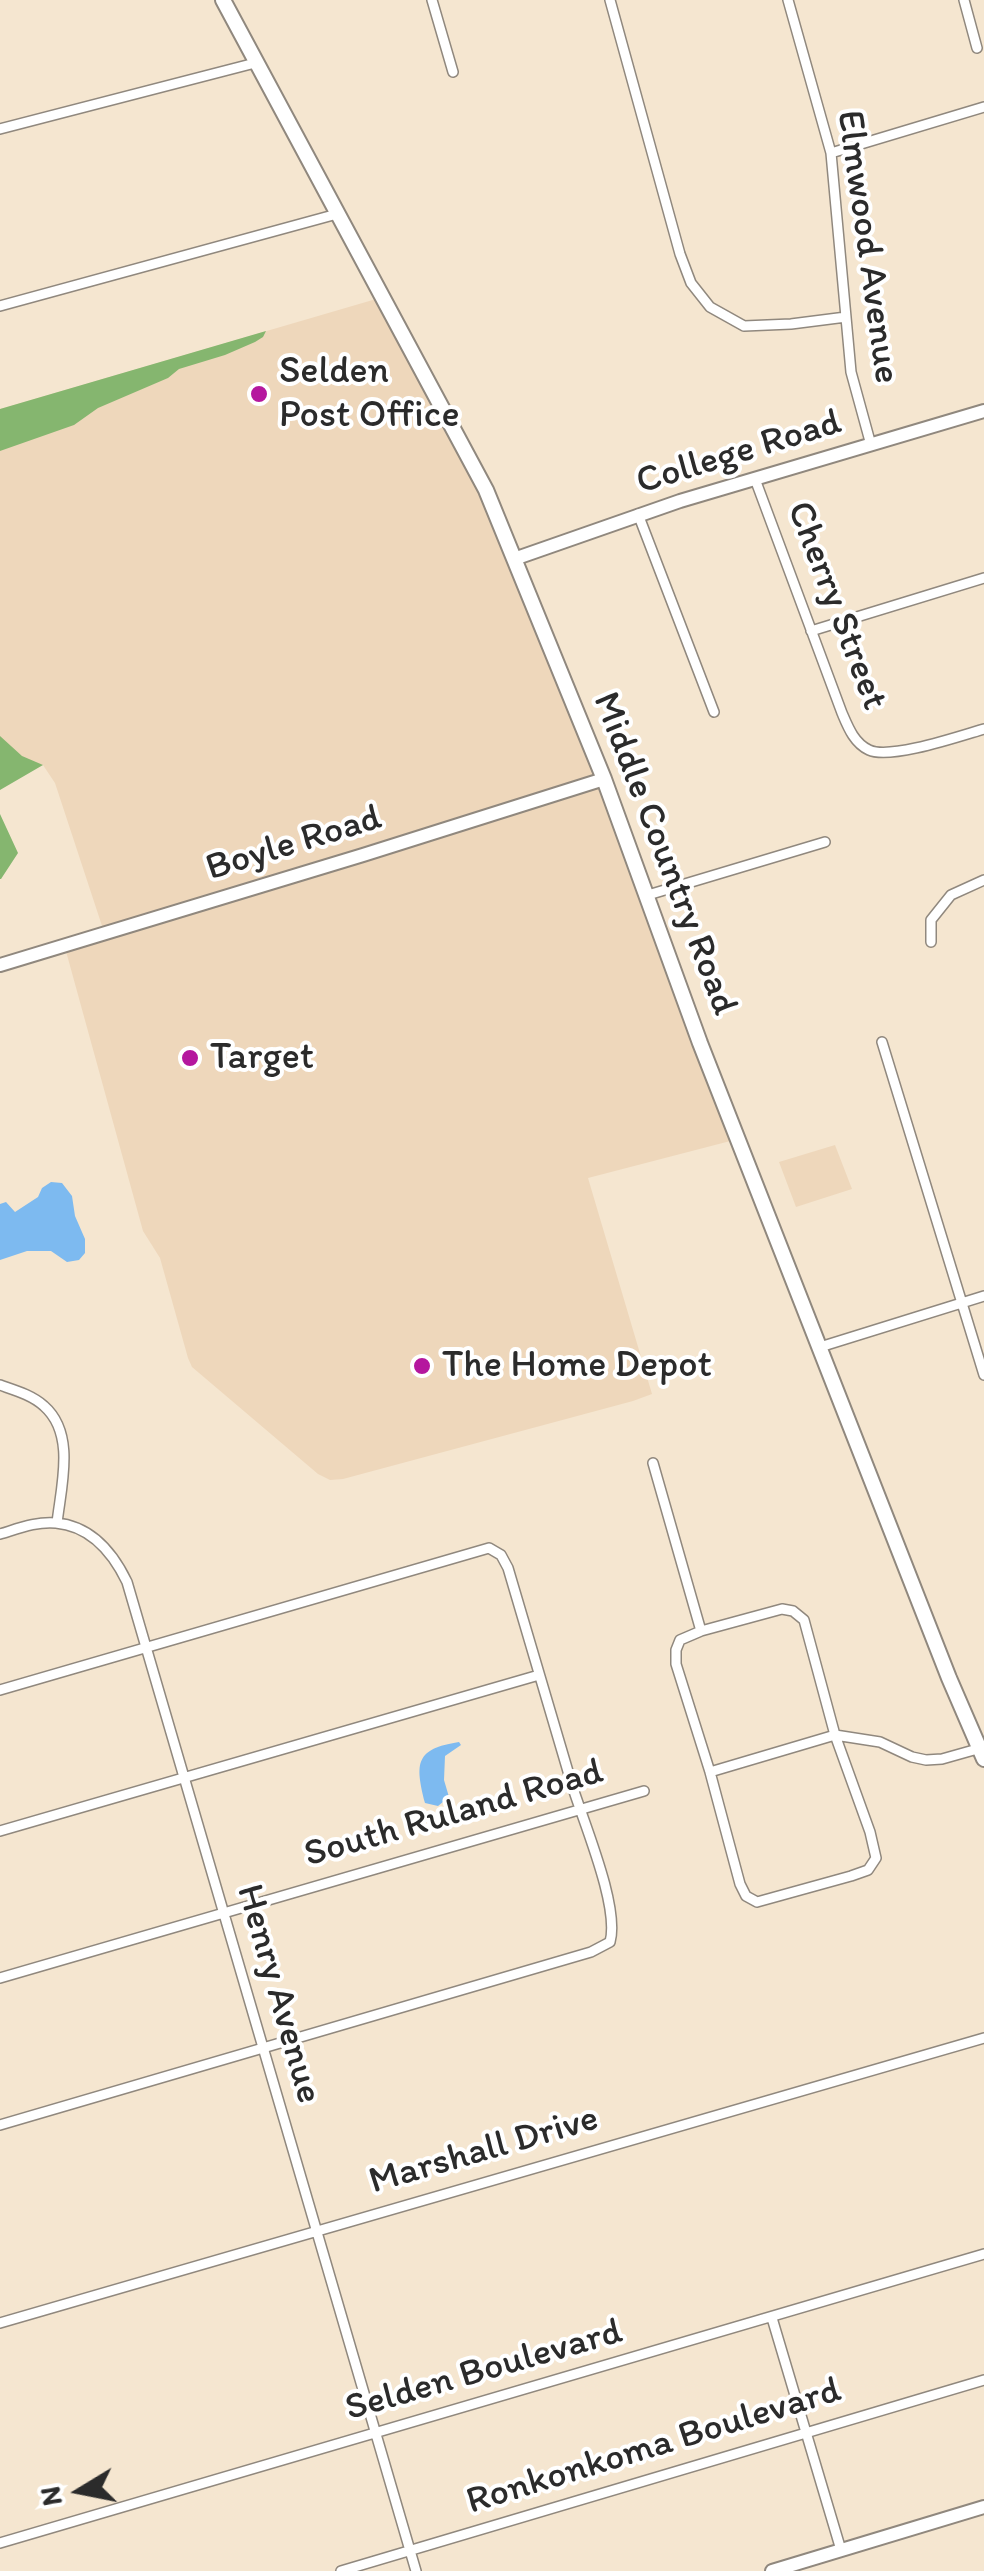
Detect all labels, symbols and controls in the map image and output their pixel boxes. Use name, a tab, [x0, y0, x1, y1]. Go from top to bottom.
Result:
street label: Elmwood Avenue	[825, 108, 909, 386]
place label: Selden Post Office	[279, 349, 460, 438]
marker: Selden Post Office	[248, 383, 270, 405]
street label: College Road	[631, 400, 847, 506]
street label: Cherry Street	[775, 495, 897, 717]
street label: Middle Country Road	[581, 686, 747, 1022]
street label: Boyle Road	[201, 796, 387, 892]
place label: Target	[210, 1035, 314, 1081]
marker: Target	[179, 1047, 201, 1069]
place label: The Home Depot	[442, 1343, 712, 1389]
marker: The Home Depot	[411, 1355, 433, 1377]
street label: South Ruland Road	[299, 1750, 609, 1878]
street label: Henry Avenue	[225, 1879, 331, 2109]
street label: Marshall Drive	[364, 2097, 604, 2205]
street label: Selden Boulevard	[340, 2310, 628, 2432]
street label: Ronkonkoma Boulevard	[461, 2368, 847, 2526]
north arrow	[30, 2441, 130, 2541]
text: N	[32, 2484, 69, 2508]

